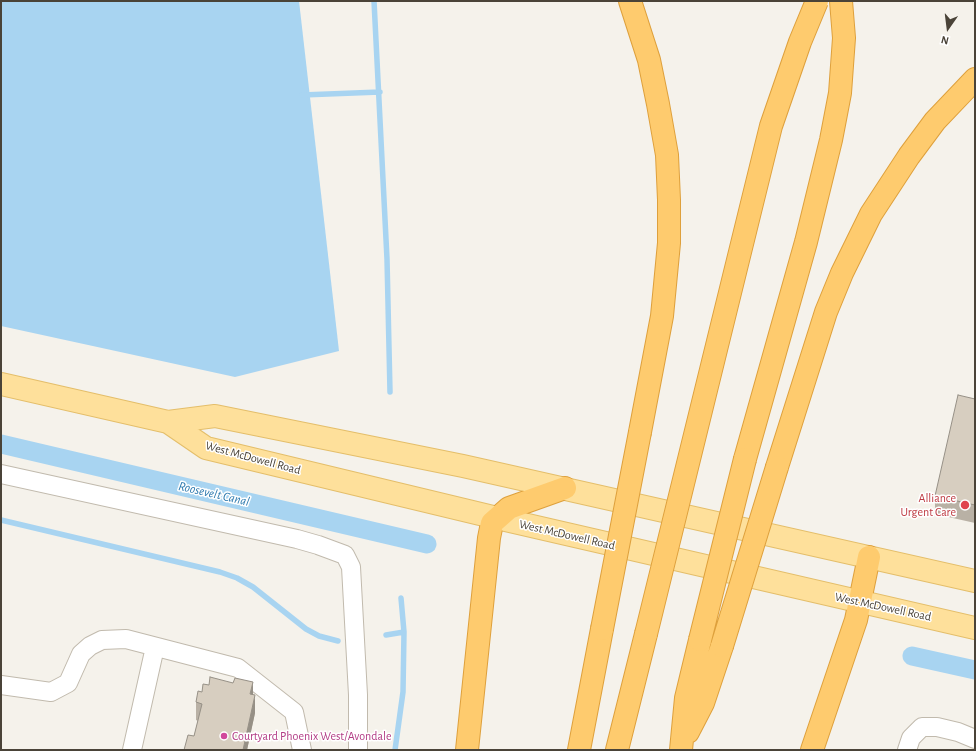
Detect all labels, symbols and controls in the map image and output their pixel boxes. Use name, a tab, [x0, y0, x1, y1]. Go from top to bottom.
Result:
north arrow	[928, 8, 968, 48]
text: N	[940, 34, 950, 46]
street label: West McDowell Road	[204, 438, 302, 478]
water label: Roosevelt Canal	[177, 478, 251, 510]
place label: Alliance Urgent Care	[900, 491, 956, 519]
marker: Alliance Urgent Care	[959, 499, 971, 511]
street label: West McDowell Road	[518, 517, 616, 553]
street label: West McDowell Road	[834, 590, 932, 624]
place label: Courtyard Phoenix West/Avondale	[232, 729, 391, 743]
marker: Courtyard Phoenix West/Avondale	[219, 731, 229, 741]

